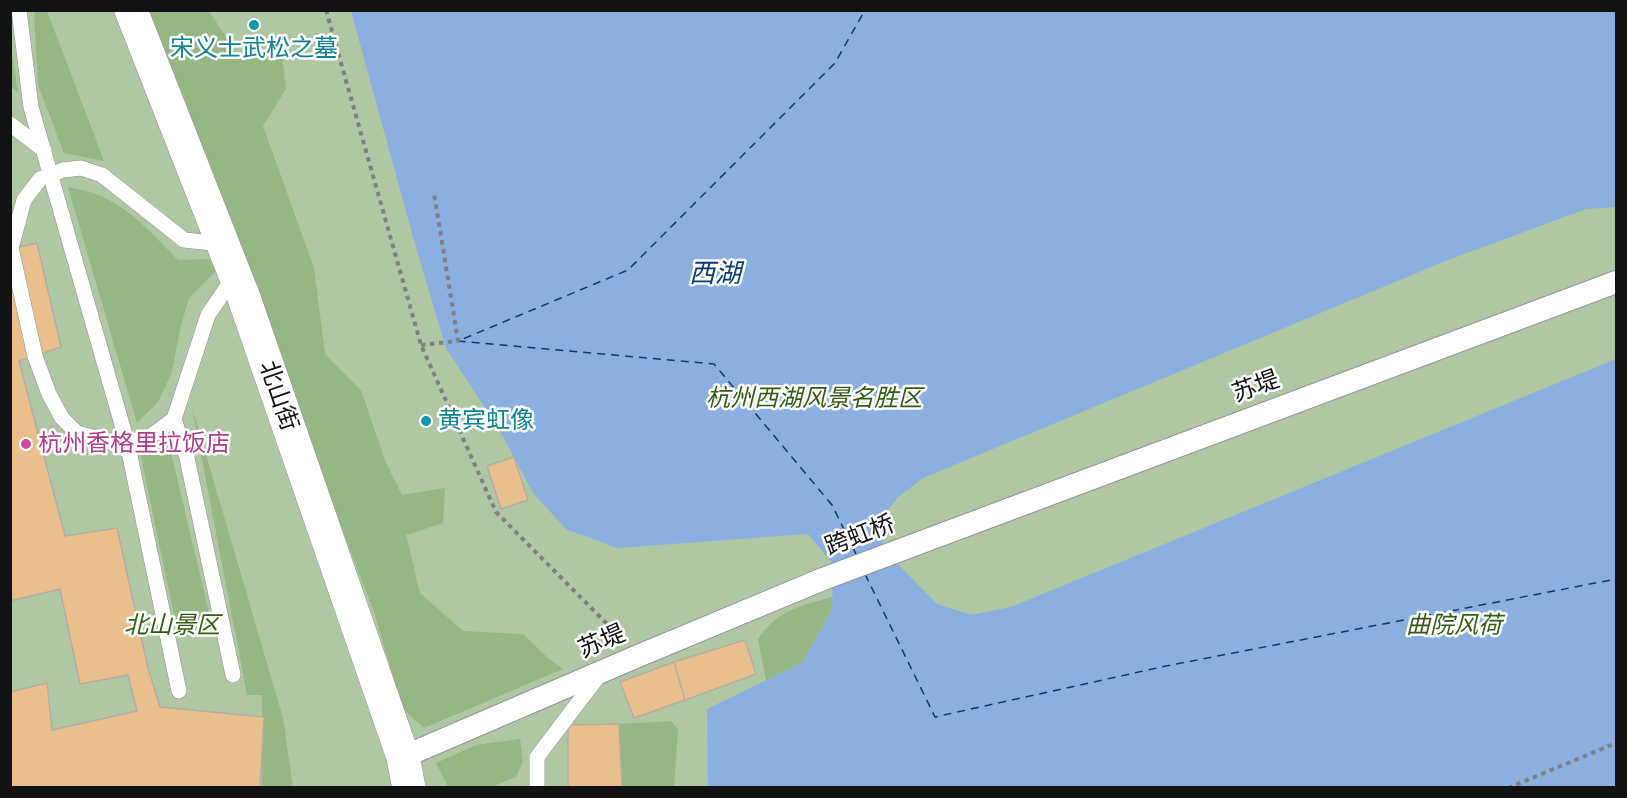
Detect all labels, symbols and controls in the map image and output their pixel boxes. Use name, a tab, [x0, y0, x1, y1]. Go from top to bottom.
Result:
marker: 宋义士武松之墓	[247, 18, 261, 32]
place label: 宋义士武松之墓	[170, 35, 338, 63]
water label: 西湖	[689, 259, 741, 291]
street label: 北山街	[253, 357, 303, 435]
street label: 苏堤	[1229, 365, 1283, 409]
park label: 杭州西湖风景名胜区	[706, 385, 922, 413]
place label: 黄宾虹像	[438, 407, 534, 435]
marker: 黄宾虹像	[419, 414, 433, 428]
place label: 杭州香格里拉饭店	[38, 430, 230, 458]
marker: 杭州香格里拉饭店	[19, 437, 33, 451]
street label: 跨虹桥	[821, 510, 899, 562]
park label: 北山景区	[124, 612, 220, 640]
park label: 曲院风荷	[1406, 612, 1502, 640]
street label: 苏堤	[574, 619, 630, 665]

